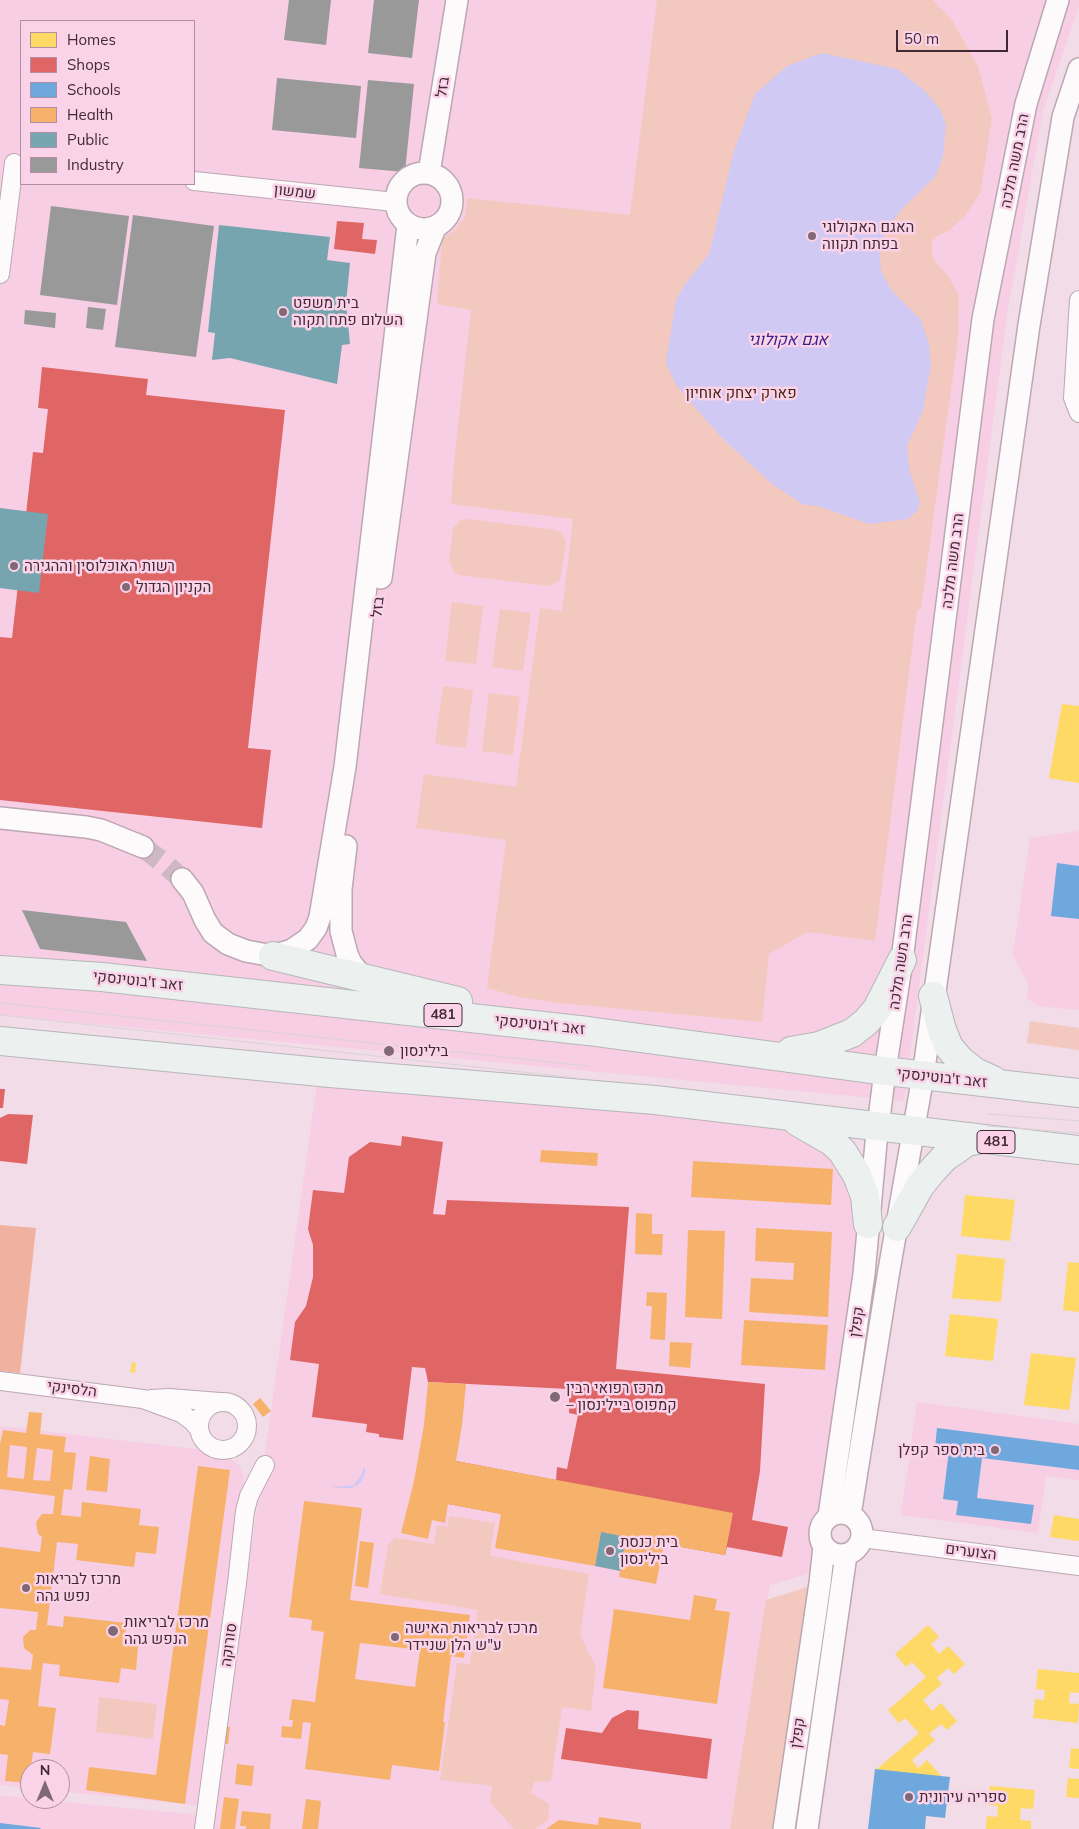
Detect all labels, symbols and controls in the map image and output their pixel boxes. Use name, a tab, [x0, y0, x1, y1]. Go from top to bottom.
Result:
legend	[20, 20, 195, 185]
scale bar	[899, 20, 1012, 52]
text: 50 m	[904, 29, 939, 48]
text: Homes	[67, 30, 116, 49]
text: Shops	[67, 55, 110, 74]
street label: בזל	[432, 75, 454, 99]
text: Schools	[67, 80, 121, 99]
text: Health	[67, 105, 113, 124]
street label: הרב משה מלכה	[997, 112, 1033, 210]
text: Public	[67, 130, 109, 149]
text: Industry	[67, 155, 124, 174]
street label: שמשון	[273, 181, 317, 203]
place label: האגם האקולוגי בפתח תקווה	[822, 218, 914, 253]
marker: האגם האקולוגי בפתח תקווה	[806, 230, 818, 242]
place label: בית משפט השלום פתח תקוה	[293, 294, 403, 329]
marker: בית משפט השלום פתח תקוה	[277, 306, 289, 318]
water label: אגם אקולוגי	[748, 330, 828, 350]
park label: פארק יצחק אוחיון	[685, 384, 797, 402]
street label: הרב משה מלכה	[938, 512, 968, 610]
place label: רשות האוכלוסין וההגירה	[24, 557, 175, 575]
marker: רשות האוכלוסין וההגירה	[8, 560, 20, 572]
place label: הקניון הגדול	[136, 578, 211, 596]
marker: הקניון הגדול	[120, 581, 132, 593]
street label: בזל	[368, 596, 388, 618]
street label: הרב משה מלכה	[885, 913, 917, 1011]
street label: זאב ז'בוטינסקי	[92, 967, 184, 995]
road number: 481	[424, 1004, 462, 1026]
street label: זאב ז'בוטינסקי	[494, 1011, 586, 1039]
place label: בילינסון	[400, 1042, 448, 1060]
marker: בילינסון	[382, 1044, 396, 1058]
street label: זאב ז'בוטינסקי	[896, 1064, 988, 1092]
road number: 481	[977, 1130, 1015, 1154]
street label: קפלן	[846, 1306, 868, 1338]
street label: הלסינקי	[46, 1377, 98, 1401]
place label: מרכז רפואי רבין – קמפוס ביילינסון	[566, 1379, 677, 1414]
marker: מרכז רפואי רבין – קמפוס ביילינסון	[548, 1390, 562, 1404]
place label: בית ספר קפלן	[898, 1441, 985, 1459]
marker: בית ספר קפלן	[989, 1444, 1001, 1456]
place label: בית כנסת בילינסון	[620, 1533, 678, 1568]
street label: הצוערים	[944, 1540, 998, 1564]
marker: בית כנסת בילינסון	[604, 1545, 616, 1557]
place label: מרכז לבריאות נפש גהה	[36, 1570, 121, 1605]
marker: מרכז לבריאות נפש גהה	[20, 1582, 32, 1594]
place label: מרכז לבריאות הנפש גהה	[124, 1613, 209, 1648]
place label: מרכז לבריאות האישה ע"ש הלן שניידר	[405, 1619, 538, 1654]
street label: סורוקה	[217, 1622, 241, 1668]
marker: מרכז לבריאות הנפש גהה	[106, 1624, 120, 1638]
marker: מרכז לבריאות האישה ע"ש הלן שניידר	[389, 1631, 401, 1643]
street label: קפלן	[787, 1717, 809, 1749]
north arrow	[20, 1759, 70, 1809]
text: N	[40, 1761, 50, 1779]
place label: ספריה עירונית	[919, 1788, 1007, 1806]
marker: ספריה עירונית	[903, 1791, 915, 1803]

